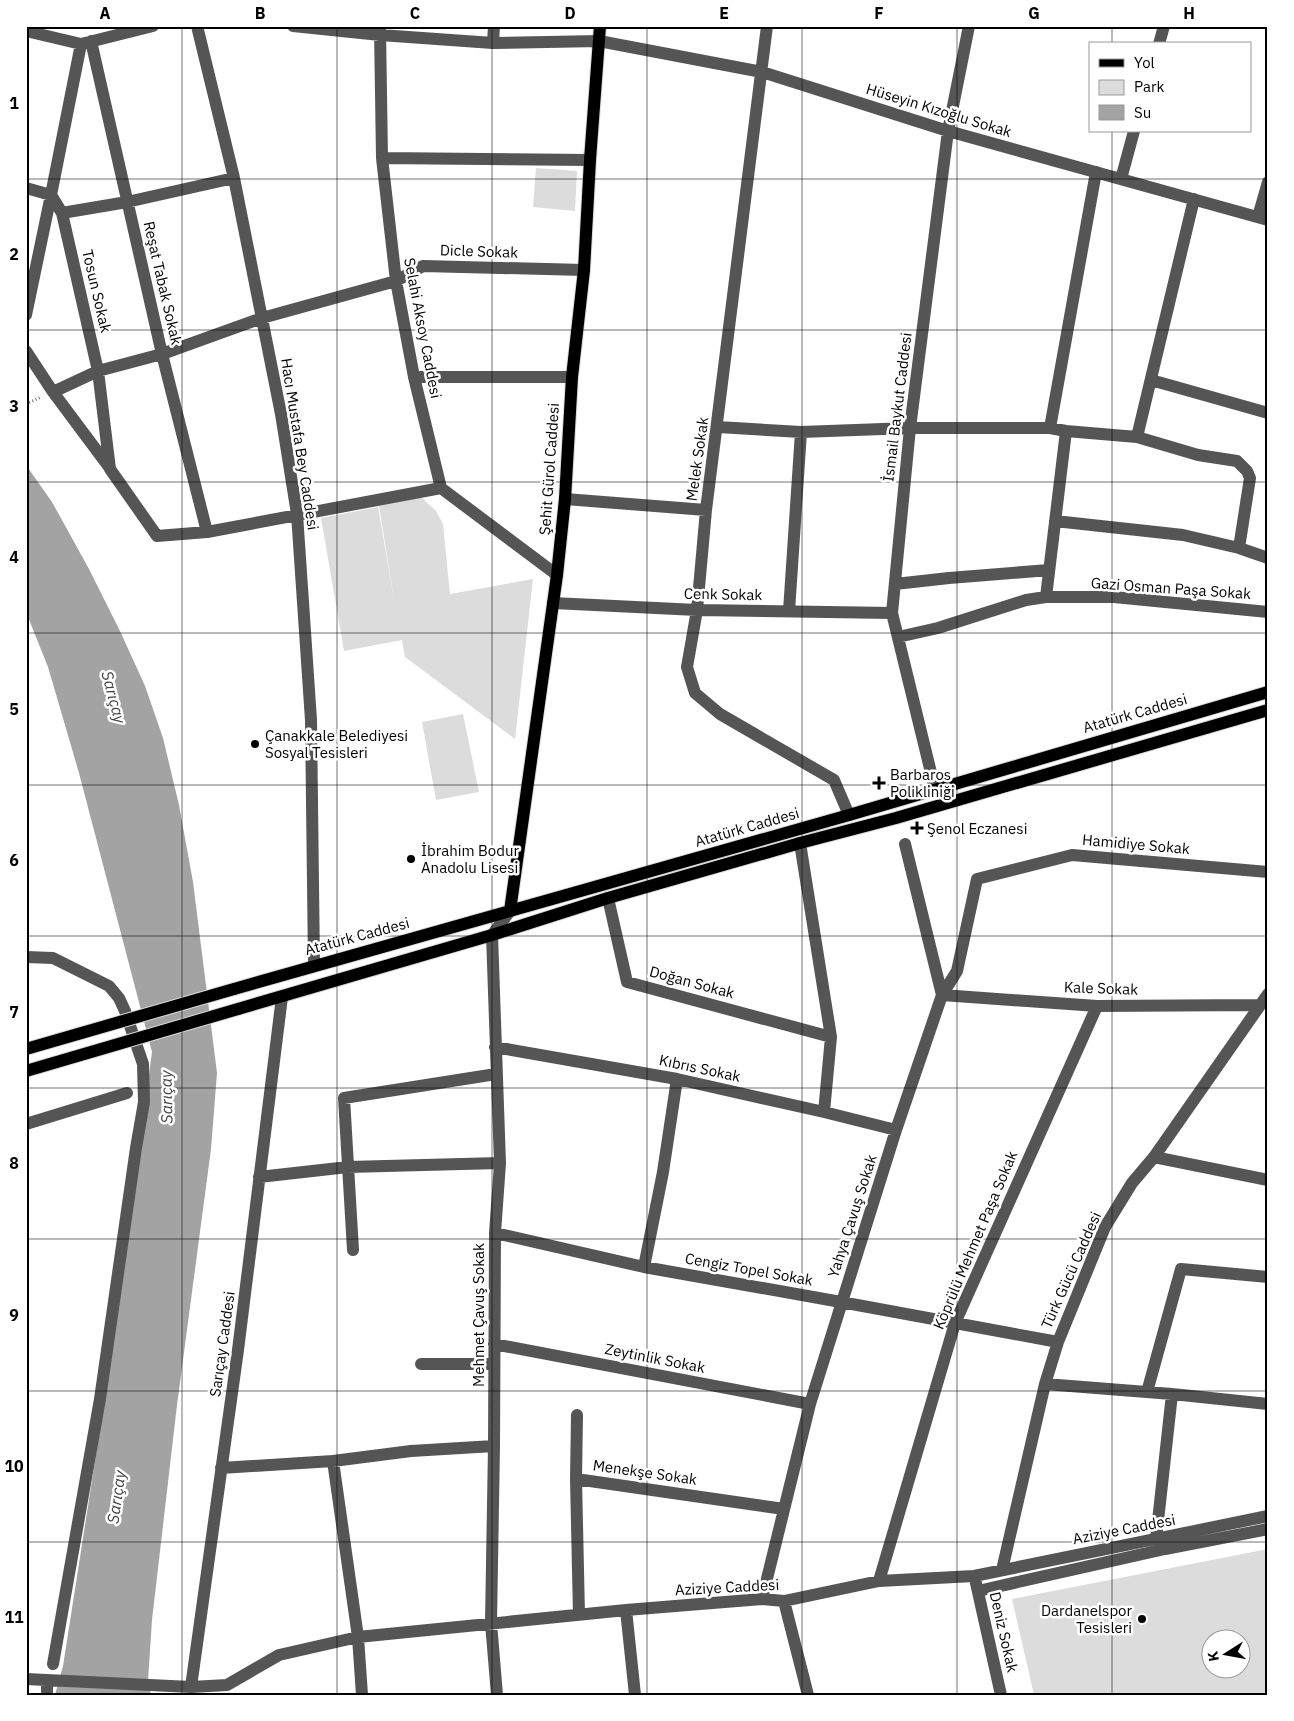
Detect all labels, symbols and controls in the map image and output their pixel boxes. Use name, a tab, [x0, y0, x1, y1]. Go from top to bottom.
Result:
text: A	[100, 3, 111, 23]
text: B	[255, 3, 266, 23]
text: C	[410, 3, 420, 23]
text: D	[564, 3, 576, 23]
text: E	[719, 3, 729, 23]
text: F	[874, 3, 884, 23]
text: G	[1028, 3, 1040, 23]
text: H	[1183, 3, 1195, 23]
legend	[1089, 42, 1252, 132]
text: Yol	[1134, 53, 1155, 72]
text: Park	[1134, 77, 1164, 96]
street label: Hüseyin Kızoğlu Sokak	[864, 79, 1014, 141]
text: 1	[9, 93, 19, 113]
text: Su	[1134, 103, 1151, 122]
street label: Reşat Tabak Sokak	[140, 219, 186, 347]
street label: Dicle Sokak	[440, 240, 518, 262]
text: 2	[9, 244, 19, 264]
street label: Tosun Sokak	[78, 248, 116, 335]
street label: Selahi Aksoy Caddesi	[400, 256, 446, 400]
street label: İsmail Baykut Caddesi	[878, 331, 916, 483]
street label: Hacı Mustafa Bey Caddesi	[277, 357, 323, 531]
text: 3	[9, 396, 19, 416]
street label: Şehit Gürol Caddesi	[535, 402, 563, 536]
street label: Melek Sokak	[682, 415, 712, 502]
text: 4	[9, 547, 19, 567]
street label: Gazi Osman Paşa Sokak	[1090, 573, 1252, 603]
street label: Cenk Sokak	[684, 584, 762, 604]
water label: Sarıçay	[97, 669, 131, 727]
street label: Atatürk Caddesi	[1081, 689, 1189, 737]
text: 5	[9, 699, 19, 719]
place label: Çanakkale Belediyesi Sosyal Tesisleri	[265, 726, 408, 762]
marker: Çanakkale Belediyesi Sosyal Tesisleri	[249, 738, 261, 750]
place label: Barbaros Polikliniği	[890, 765, 955, 801]
marker: Barbaros Polikliniği	[872, 776, 886, 790]
street label: Atatürk Caddesi	[693, 803, 801, 851]
place label: Şenol Eczanesi	[927, 819, 1027, 838]
marker: Şenol Eczanesi	[911, 822, 923, 834]
street label: Hamidiye Sokak	[1081, 830, 1191, 858]
place label: İbrahim Bodur Anadolu Lisesi	[421, 841, 519, 877]
text: 6	[9, 850, 19, 870]
marker: İbrahim Bodur Anadolu Lisesi	[405, 853, 417, 865]
street label: Atatürk Caddesi	[303, 913, 411, 959]
street label: Doğan Sokak	[647, 962, 737, 1002]
street label: Kale Sokak	[1064, 977, 1138, 999]
text: 7	[9, 1002, 19, 1022]
street label: Kıbrıs Sokak	[658, 1050, 743, 1086]
water label: Sarıçay	[156, 1069, 176, 1124]
street label: Köprülü Mehmet Paşa Sokak	[929, 1148, 1021, 1332]
street label: Yahya Çavuş Sokak	[823, 1152, 881, 1280]
text: 8	[9, 1153, 19, 1173]
street label: Türk Gücü Caddesi	[1037, 1209, 1105, 1331]
street label: Mehmet Çavuş Sokak	[469, 1243, 488, 1387]
street label: Cengiz Topel Sokak	[683, 1248, 815, 1290]
street label: Sarıçay Caddesi	[205, 1290, 239, 1398]
text: 9	[9, 1305, 19, 1325]
street label: Zeytinlik Sokak	[603, 1339, 707, 1377]
street label: Menekşe Sokak	[592, 1455, 698, 1489]
text: 10	[4, 1456, 24, 1476]
water label: Sarıçay	[102, 1468, 130, 1525]
street label: Aziziye Caddesi	[1071, 1510, 1177, 1548]
street label: Aziziye Caddesi	[674, 1575, 780, 1599]
street label: Deniz Sokak	[986, 1590, 1022, 1674]
place label: Dardanelspor Tesisleri	[1041, 1601, 1132, 1637]
text: 11	[4, 1607, 24, 1627]
marker: Dardanelspor Tesisleri	[1136, 1613, 1148, 1625]
north arrow	[1202, 1628, 1252, 1678]
text: K	[1203, 1650, 1223, 1663]

